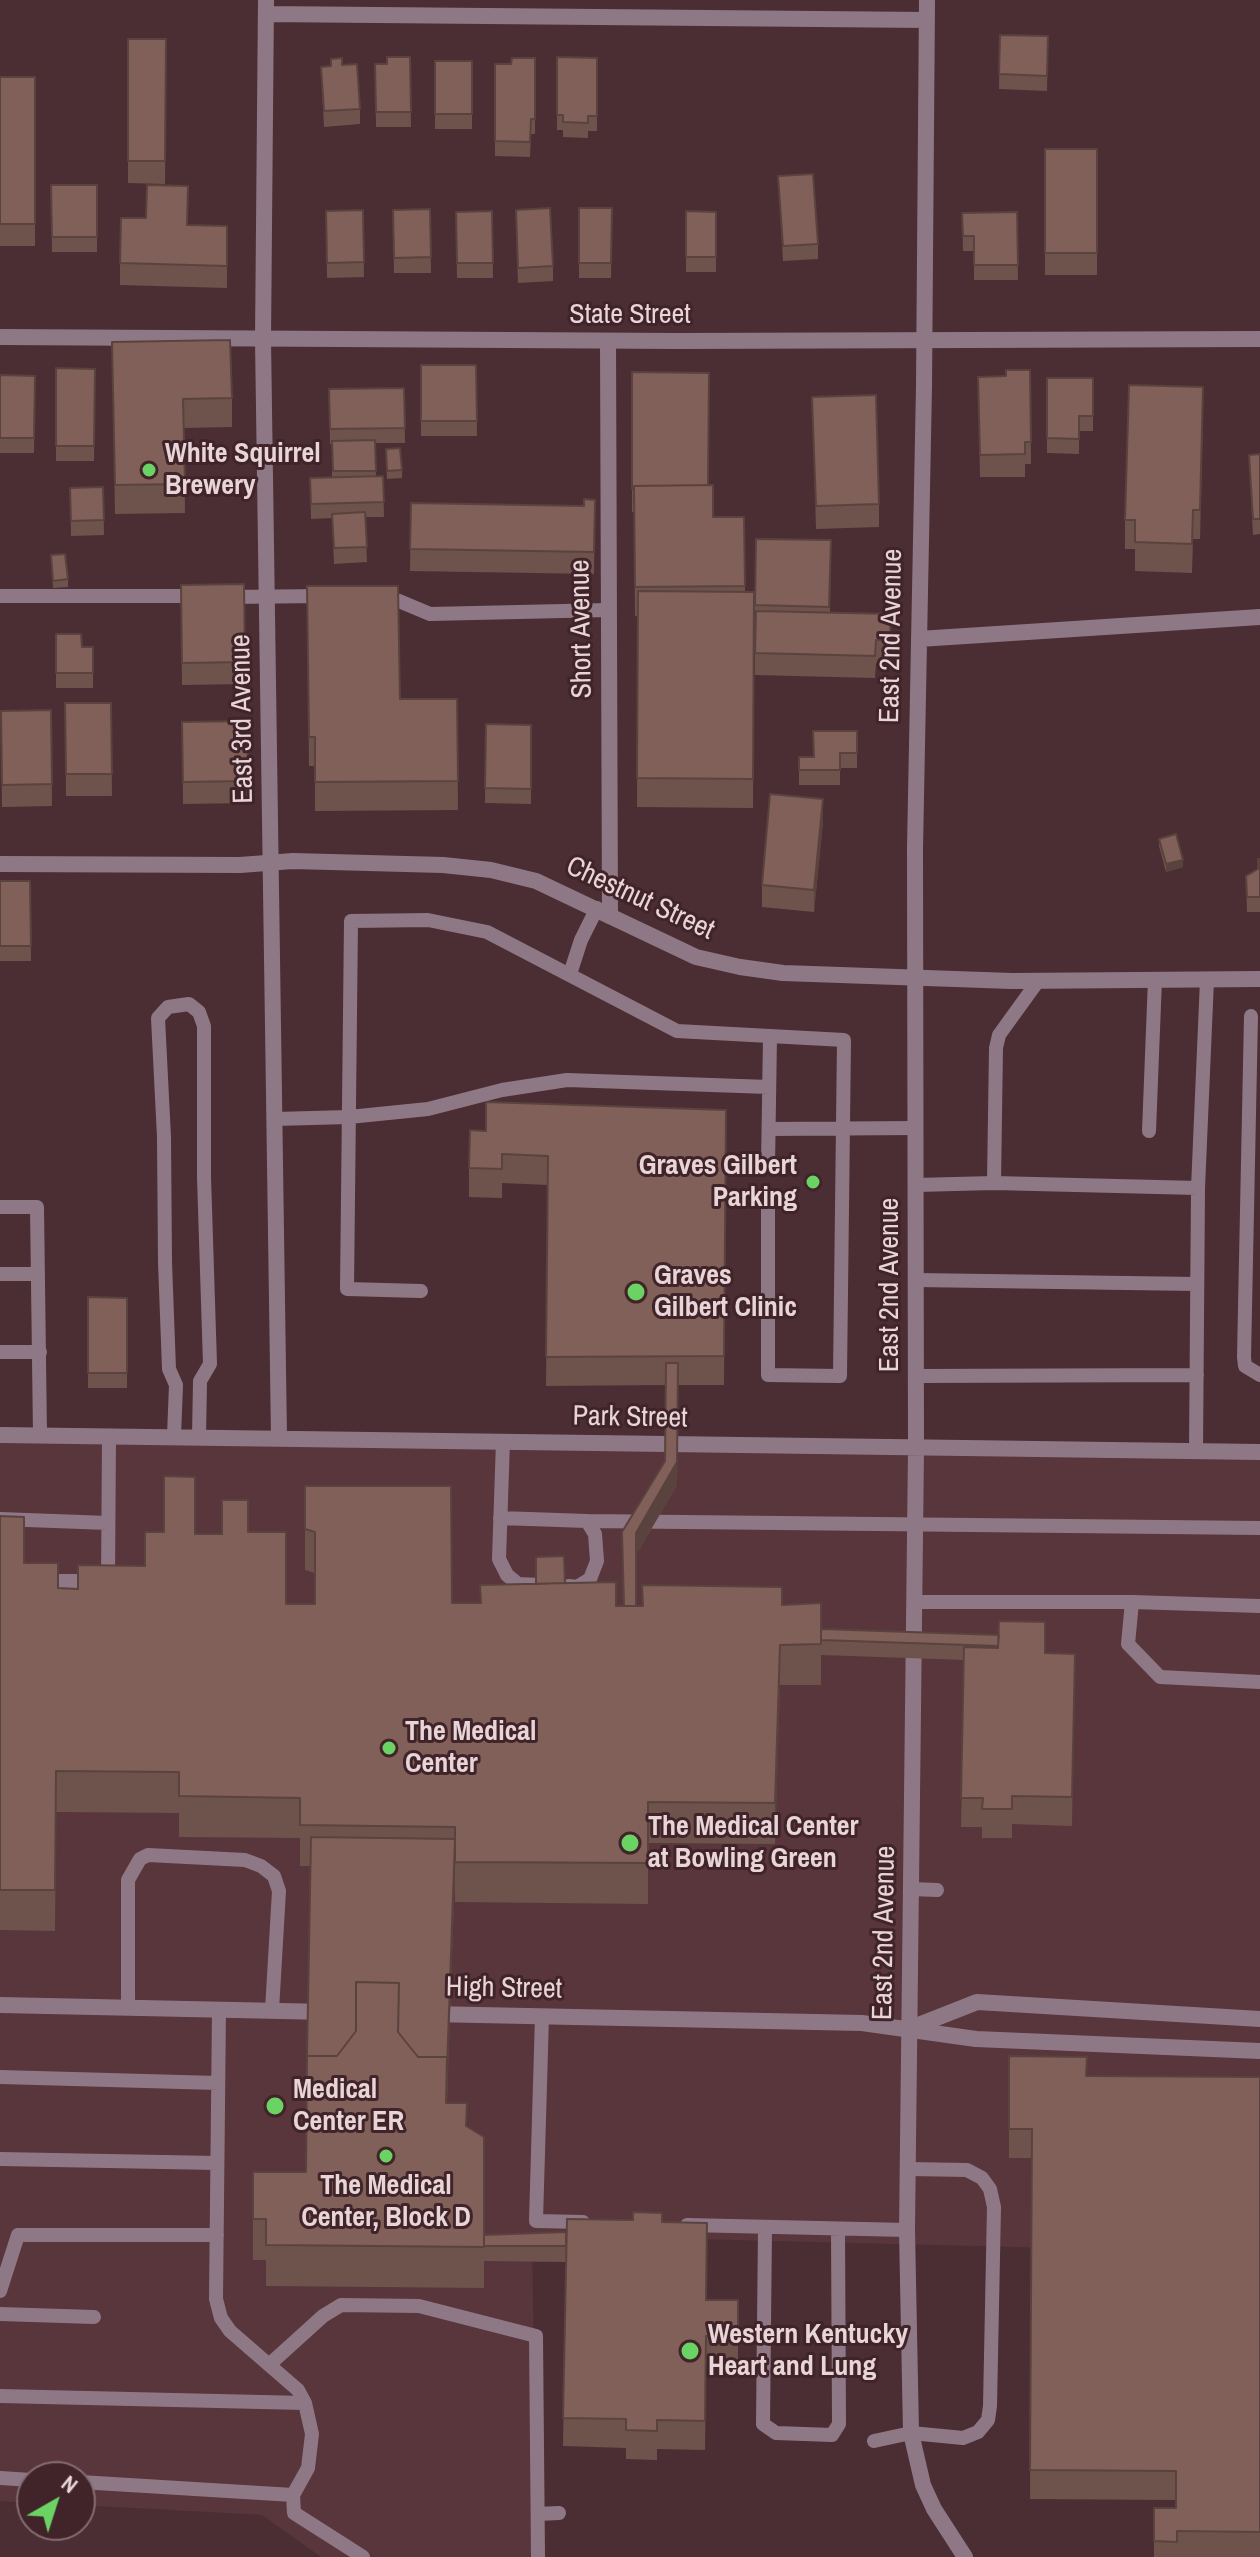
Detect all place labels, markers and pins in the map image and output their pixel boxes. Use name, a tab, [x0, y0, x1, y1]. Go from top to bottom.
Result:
place label: White Squirrel Brewery	[165, 437, 321, 503]
marker: White Squirrel Brewery	[140, 461, 158, 479]
place label: Graves Gilbert Parking	[639, 1149, 797, 1215]
marker: Graves Gilbert Parking	[804, 1173, 822, 1191]
place label: Graves Gilbert Clinic	[654, 1259, 797, 1325]
marker: Graves Gilbert Clinic	[625, 1281, 647, 1303]
place label: The Medical Center	[405, 1715, 536, 1781]
marker: The Medical Center	[380, 1739, 398, 1757]
place label: The Medical Center at Bowling Green	[648, 1810, 859, 1876]
marker: The Medical Center at Bowling Green	[619, 1832, 641, 1854]
place label: Medical Center ER	[293, 2073, 404, 2139]
marker: Medical Center ER	[264, 2095, 286, 2117]
marker: The Medical Center, Block D	[377, 2147, 395, 2165]
place label: The Medical Center, Block D	[301, 2169, 471, 2235]
place label: Western Kentucky Heart and Lung	[708, 2318, 908, 2384]
marker: Western Kentucky Heart and Lung	[679, 2340, 701, 2362]

